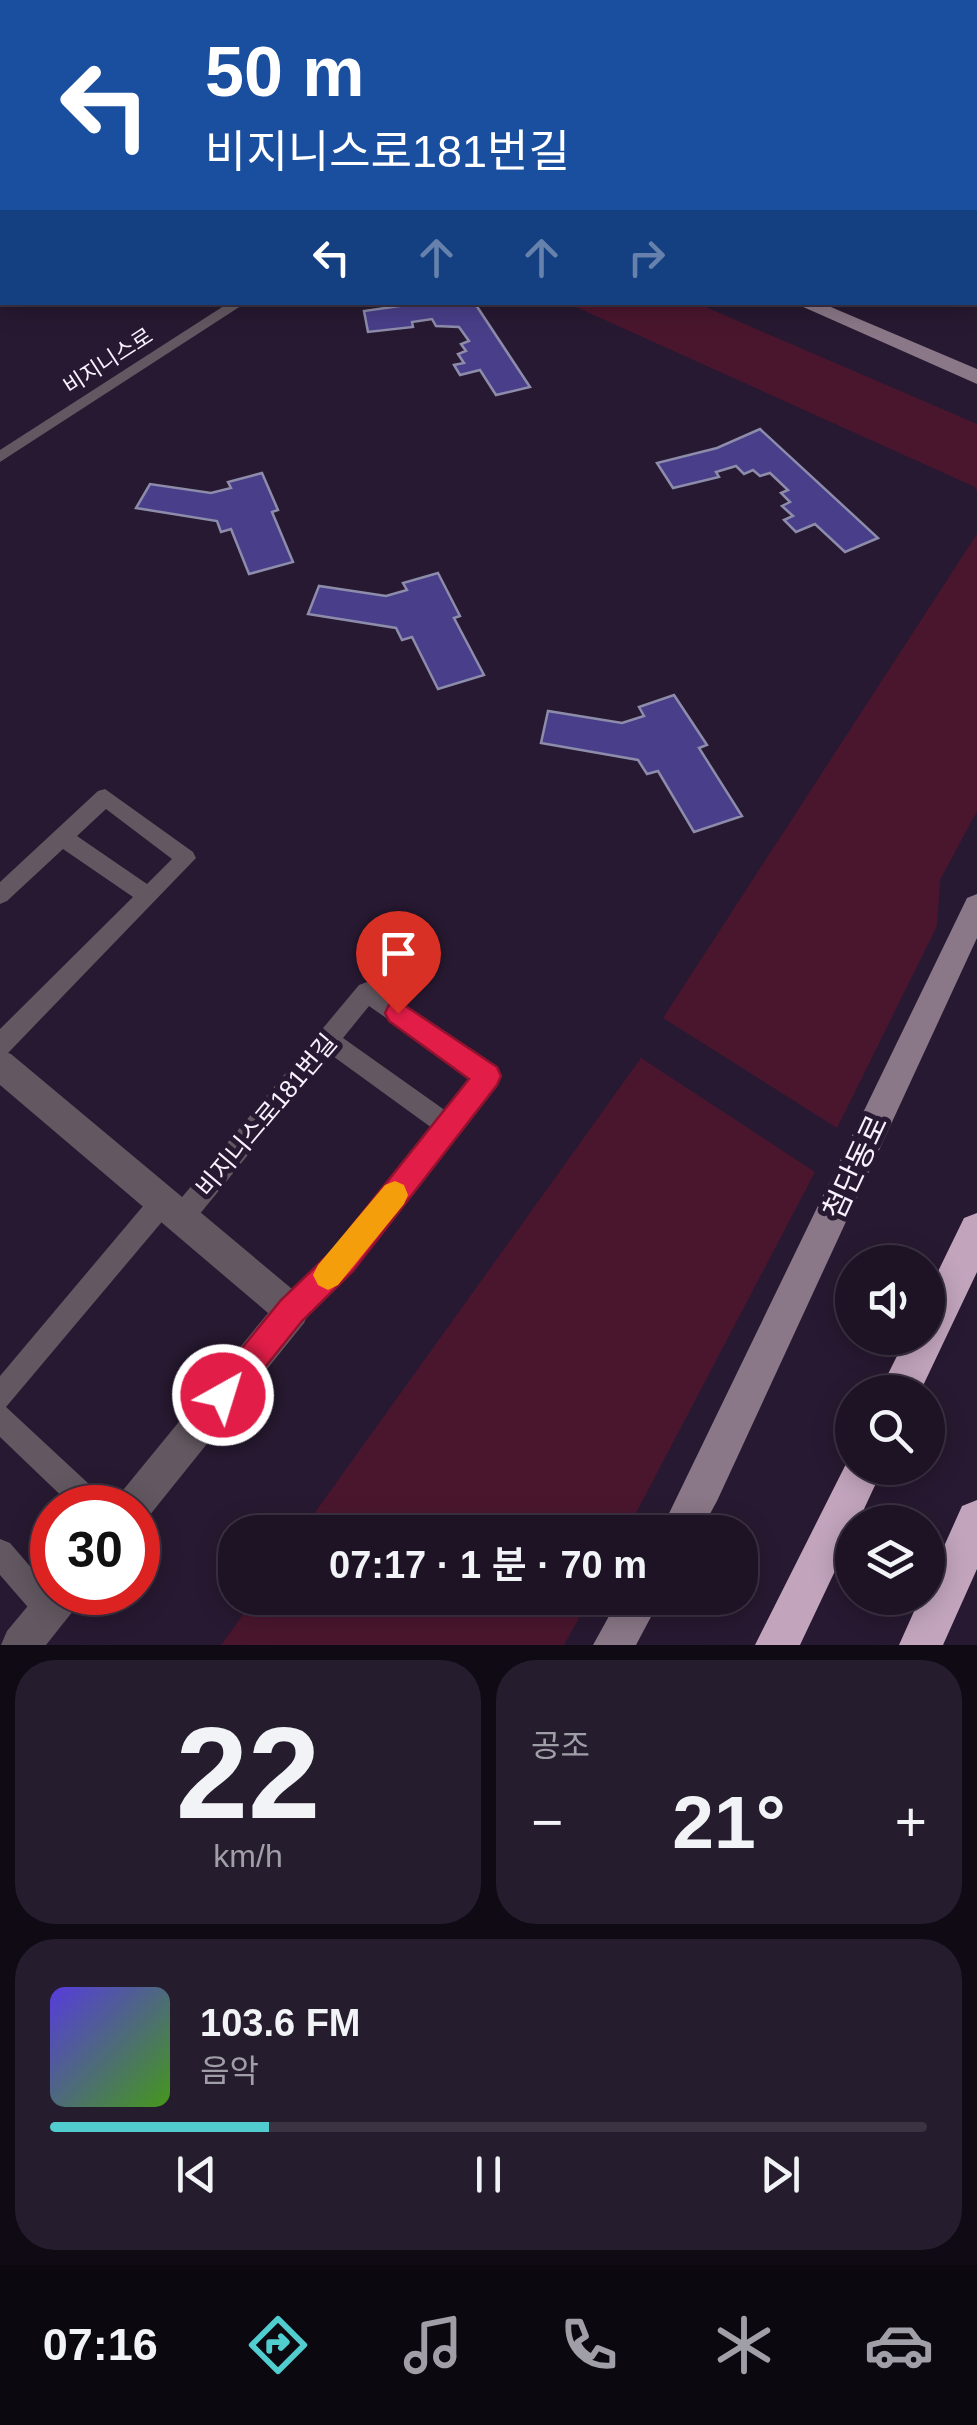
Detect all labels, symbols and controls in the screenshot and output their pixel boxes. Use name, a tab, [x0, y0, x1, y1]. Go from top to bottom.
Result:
text: 50 m	[205, 33, 365, 111]
icon: left	[40, 40, 170, 170]
text: 비지니스로181번길	[205, 126, 570, 177]
icon: left	[304, 230, 359, 285]
icon: ahead	[409, 230, 464, 285]
icon: ahead	[514, 230, 569, 285]
icon: right	[619, 230, 674, 285]
street label: 비지니스로	[59, 323, 157, 399]
pin	[356, 911, 441, 1014]
icon: arrive	[371, 926, 426, 981]
street label: 비지니스로181번길	[190, 1028, 342, 1202]
street label: 첨단동로	[817, 1110, 893, 1224]
map controls	[835, 1245, 945, 1615]
button: sound	[835, 1245, 945, 1355]
position arrow	[171, 1343, 275, 1447]
button: search	[835, 1375, 945, 1485]
speed limit sign: 30	[30, 1485, 160, 1615]
button: layers	[835, 1505, 945, 1615]
text: 07:17 · 1 분 · 70 m	[329, 1544, 647, 1586]
text: 22	[176, 1700, 320, 1846]
text: 공조	[531, 1728, 590, 1764]
text: 21°	[672, 1780, 786, 1864]
text: −	[531, 1791, 563, 1853]
text: +	[895, 1791, 927, 1853]
text: km/h	[213, 1838, 283, 1874]
text: 103.6 FM	[200, 2002, 361, 2044]
text: 음악	[200, 2053, 259, 2089]
icon: previous	[169, 2147, 224, 2202]
icon: pause	[461, 2147, 516, 2202]
icon: next	[753, 2147, 808, 2202]
icon: directions	[243, 2310, 313, 2380]
icon: music	[398, 2310, 468, 2380]
icon: phone	[554, 2310, 624, 2380]
icon: climate	[709, 2310, 779, 2380]
icon: car	[864, 2310, 934, 2380]
text: 07:16	[43, 2319, 158, 2370]

